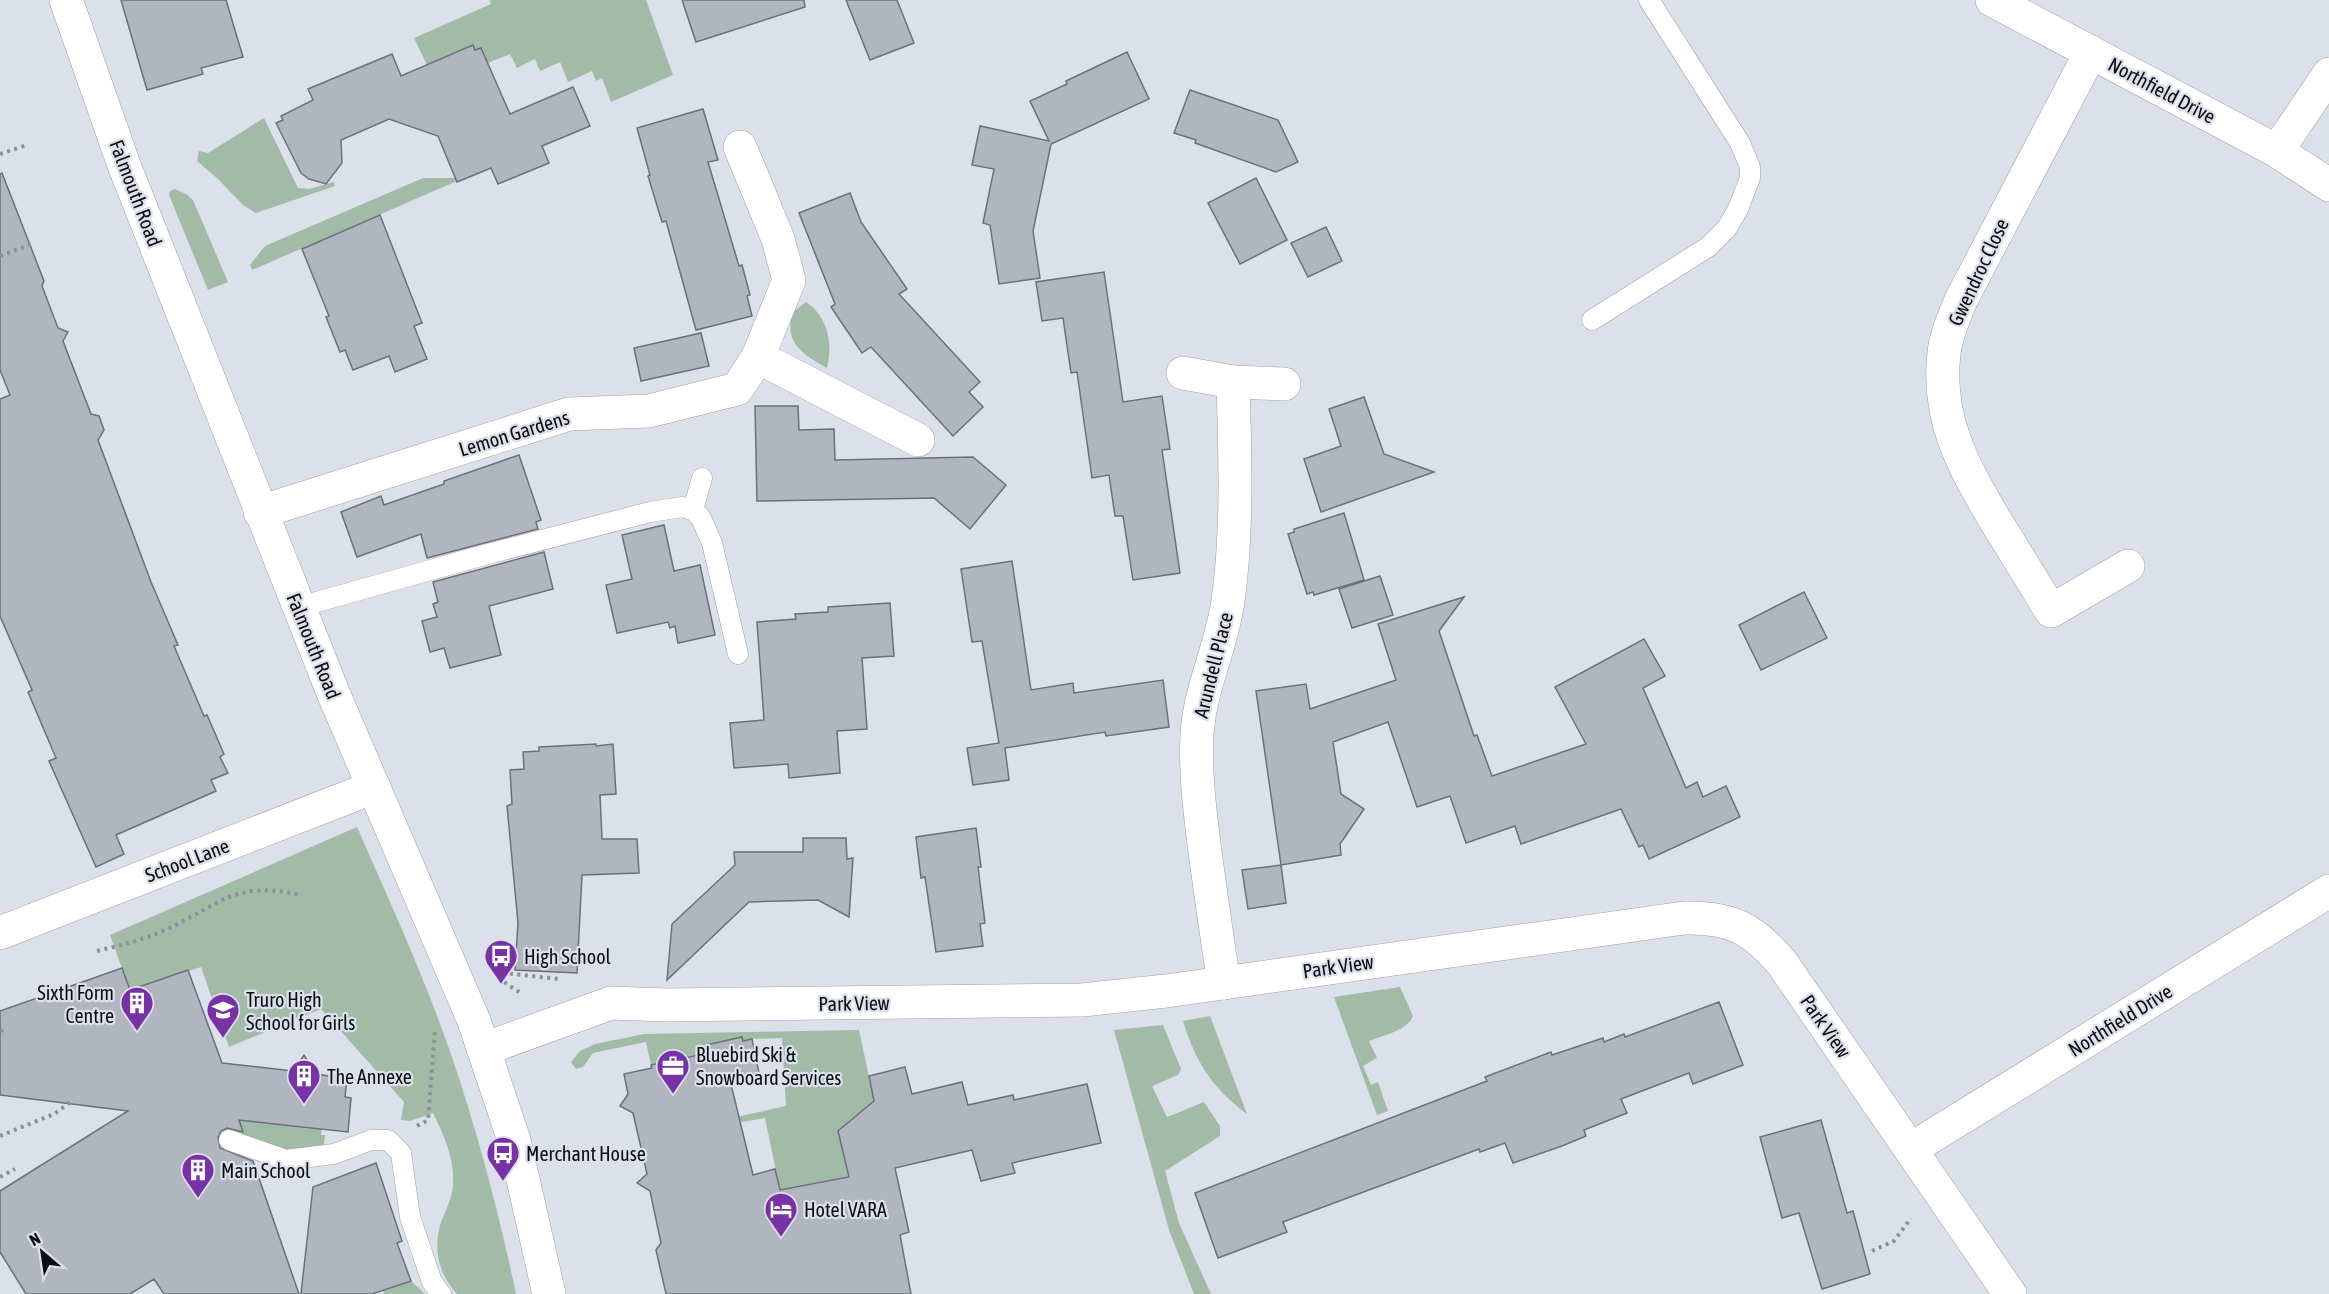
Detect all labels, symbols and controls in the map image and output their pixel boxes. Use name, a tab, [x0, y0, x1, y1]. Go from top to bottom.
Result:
street label: Northfield Drive	[2105, 52, 2219, 128]
street label: Falmouth Road	[105, 137, 167, 249]
street label: Gwendroc Close	[1943, 215, 2013, 329]
street label: Lemon Gardens	[456, 405, 572, 461]
street label: Falmouth Road	[282, 590, 346, 702]
street label: Arundell Place	[1189, 610, 1237, 720]
street label: School Lane	[142, 833, 232, 887]
bus stop icon: High School	[483, 938, 519, 985]
place label: High School	[524, 945, 612, 968]
street label: Park View	[1301, 950, 1375, 982]
street label: Northfield Drive	[2064, 979, 2176, 1061]
place label: Sixth Form Centre	[37, 981, 114, 1027]
building icon: Sixth Form Centre	[119, 985, 155, 1032]
place label: Truro High School for Girls	[246, 988, 355, 1034]
street label: Park View	[1796, 990, 1856, 1062]
street label: Park View	[818, 991, 890, 1015]
school or university icon: Truro High School for Girls	[205, 992, 241, 1039]
place label: Bluebird Ski & Snowboard Services	[696, 1043, 841, 1089]
office icon: Bluebird Ski & Snowboard Services	[655, 1048, 691, 1095]
building icon: The Annexe	[286, 1058, 322, 1105]
place label: The Annexe	[327, 1065, 412, 1088]
bus stop icon: Merchant House	[485, 1135, 521, 1182]
place label: Merchant House	[526, 1142, 646, 1165]
building icon: Main School	[180, 1152, 216, 1199]
place label: Main School	[221, 1159, 311, 1182]
hotel icon: Hotel VARA	[763, 1191, 799, 1238]
place label: Hotel VARA	[804, 1198, 887, 1221]
north arrow	[12, 1222, 72, 1282]
text: N	[26, 1229, 43, 1249]

